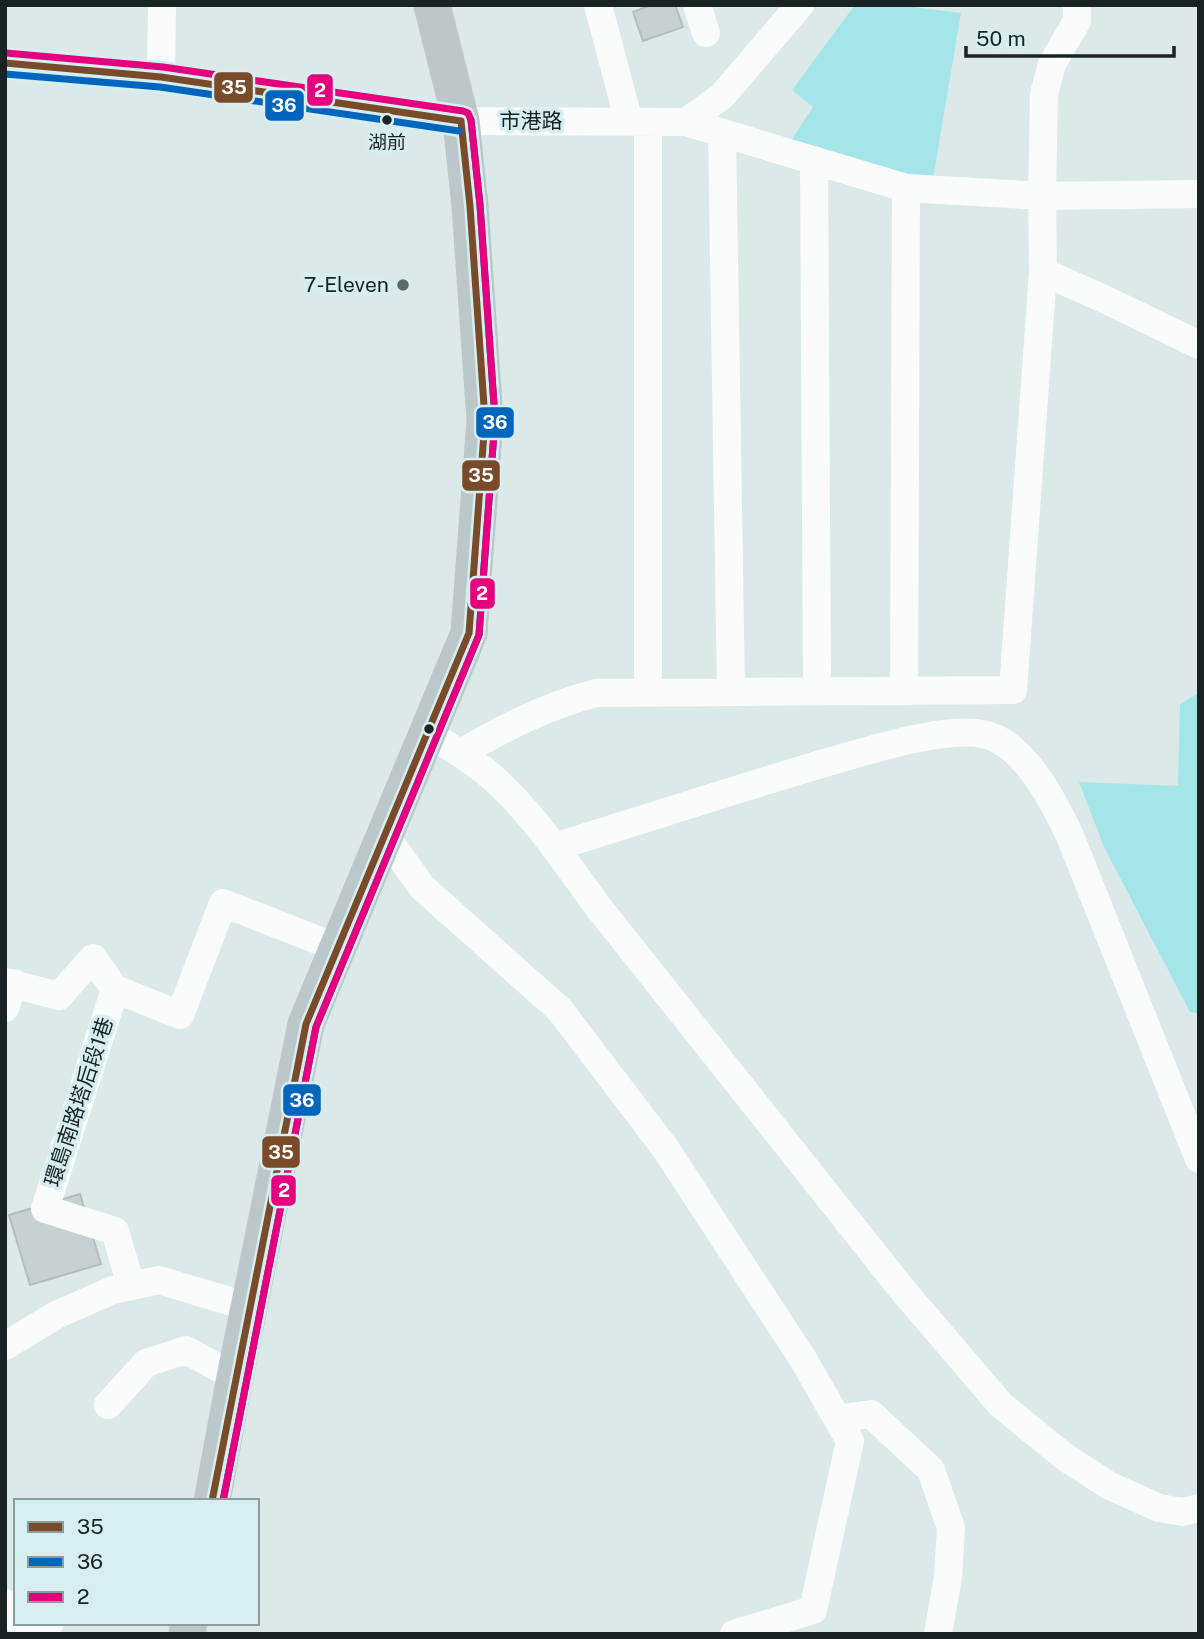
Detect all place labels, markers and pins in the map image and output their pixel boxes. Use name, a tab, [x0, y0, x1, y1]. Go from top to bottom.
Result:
marker: 湖前	[380, 113, 394, 127]
place label: 湖前	[368, 131, 406, 153]
place label: 7-Eleven	[304, 272, 389, 297]
marker: 7-Eleven	[395, 277, 411, 293]
unlabelled marker	[422, 722, 436, 736]

